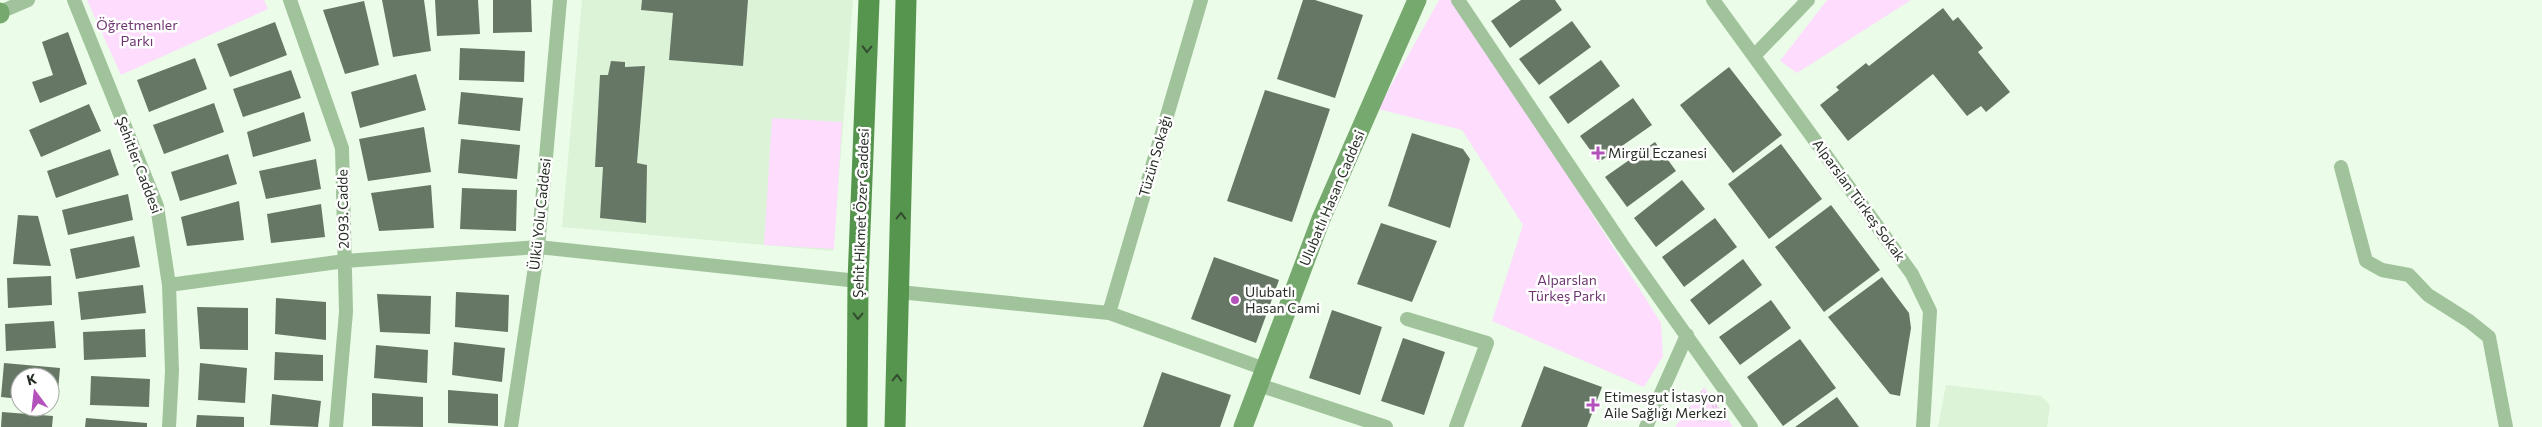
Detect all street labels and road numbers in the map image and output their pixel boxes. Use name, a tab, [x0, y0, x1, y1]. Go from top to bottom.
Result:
street label: Tüzün Sokağı	[1135, 113, 1174, 198]
street label: Şehitler Caddesi	[113, 114, 166, 216]
street label: Şehit Hikmet Özer Caddesi	[849, 128, 872, 298]
street label: Ulubatlı Hasan Caddesi	[1295, 128, 1368, 268]
street label: Alparslan Türkeş Sokak	[1810, 136, 1909, 264]
street label: Ülkü Yolu Caddesi	[525, 157, 554, 271]
street label: 2093. Cadde	[333, 169, 352, 249]

